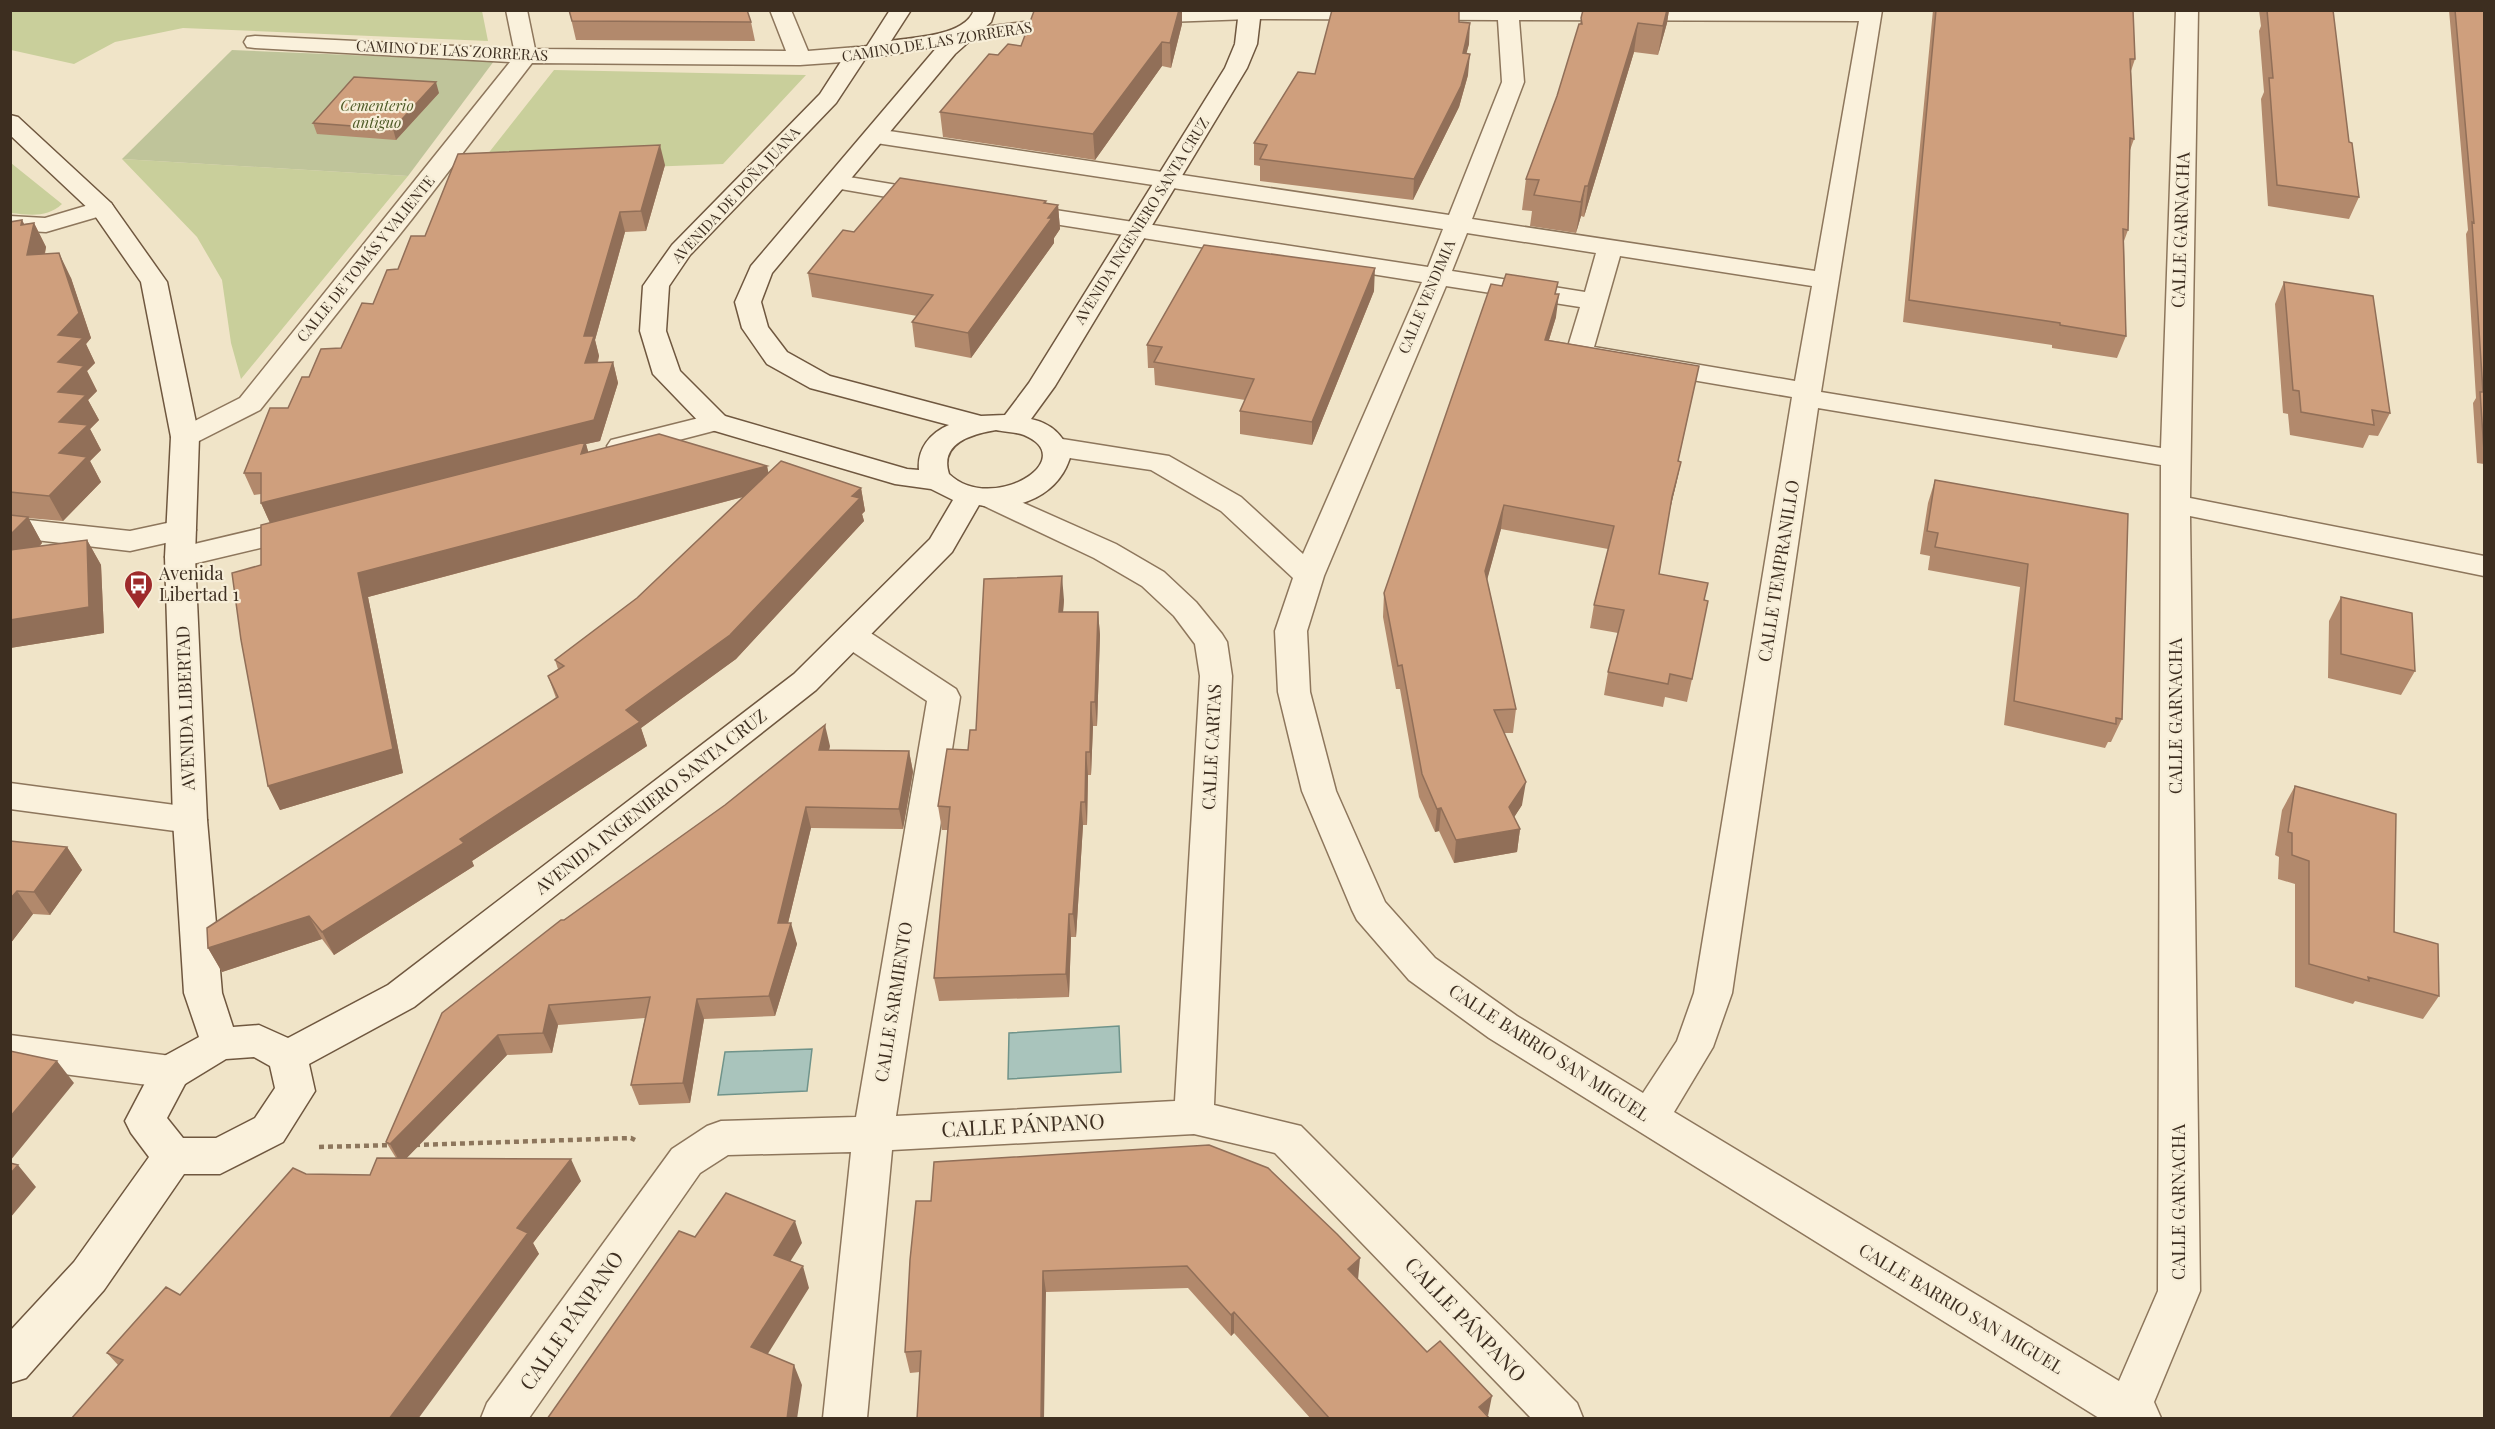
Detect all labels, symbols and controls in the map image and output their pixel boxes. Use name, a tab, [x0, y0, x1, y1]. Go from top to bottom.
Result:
street label: CAMINO DE LAS ZORRERAS	[840, 16, 1033, 66]
street label: CAMINO DE LAS ZORRERAS	[355, 35, 549, 65]
park label: Cementerio antiguo	[340, 95, 414, 132]
street label: AVENIDA INGENIERO SANTA CRUZ	[1069, 113, 1213, 328]
street label: AVENIDA DE DOÑA JUANA	[666, 121, 804, 268]
street label: CALLE GARNACHA	[2165, 151, 2195, 309]
street label: CALLE DE TOMÁS Y VALIENTE	[292, 171, 439, 346]
street label: CALLE VENDIMIA	[1393, 236, 1459, 357]
street label: CALLE TEMPRANILLO	[1752, 478, 1804, 664]
place label: Avenida Libertad 1	[158, 561, 239, 606]
bus stop icon: Avenida Libertad 1	[122, 568, 154, 610]
street label: AVENIDA LIBERTAD	[170, 625, 200, 792]
street label: CALLE GARNACHA	[2163, 637, 2187, 794]
street label: CALLE CARTAS	[1196, 683, 1226, 811]
street label: AVENIDA INGENIERO SANTA CRUZ	[529, 703, 771, 900]
street label: CALLE SARMIENTO	[868, 920, 918, 1084]
street label: CALLE BARRIO SAN MIGUEL	[1444, 978, 1655, 1126]
street label: CALLE PÁNPANO	[941, 1106, 1105, 1142]
street label: CALLE GARNACHA	[2166, 1123, 2190, 1280]
street label: CALLE BARRIO SAN MIGUEL	[1855, 1237, 2069, 1379]
street label: CALLE PÁNPANO	[512, 1245, 629, 1395]
street label: CALLE PÁNPANO	[1400, 1250, 1533, 1387]

